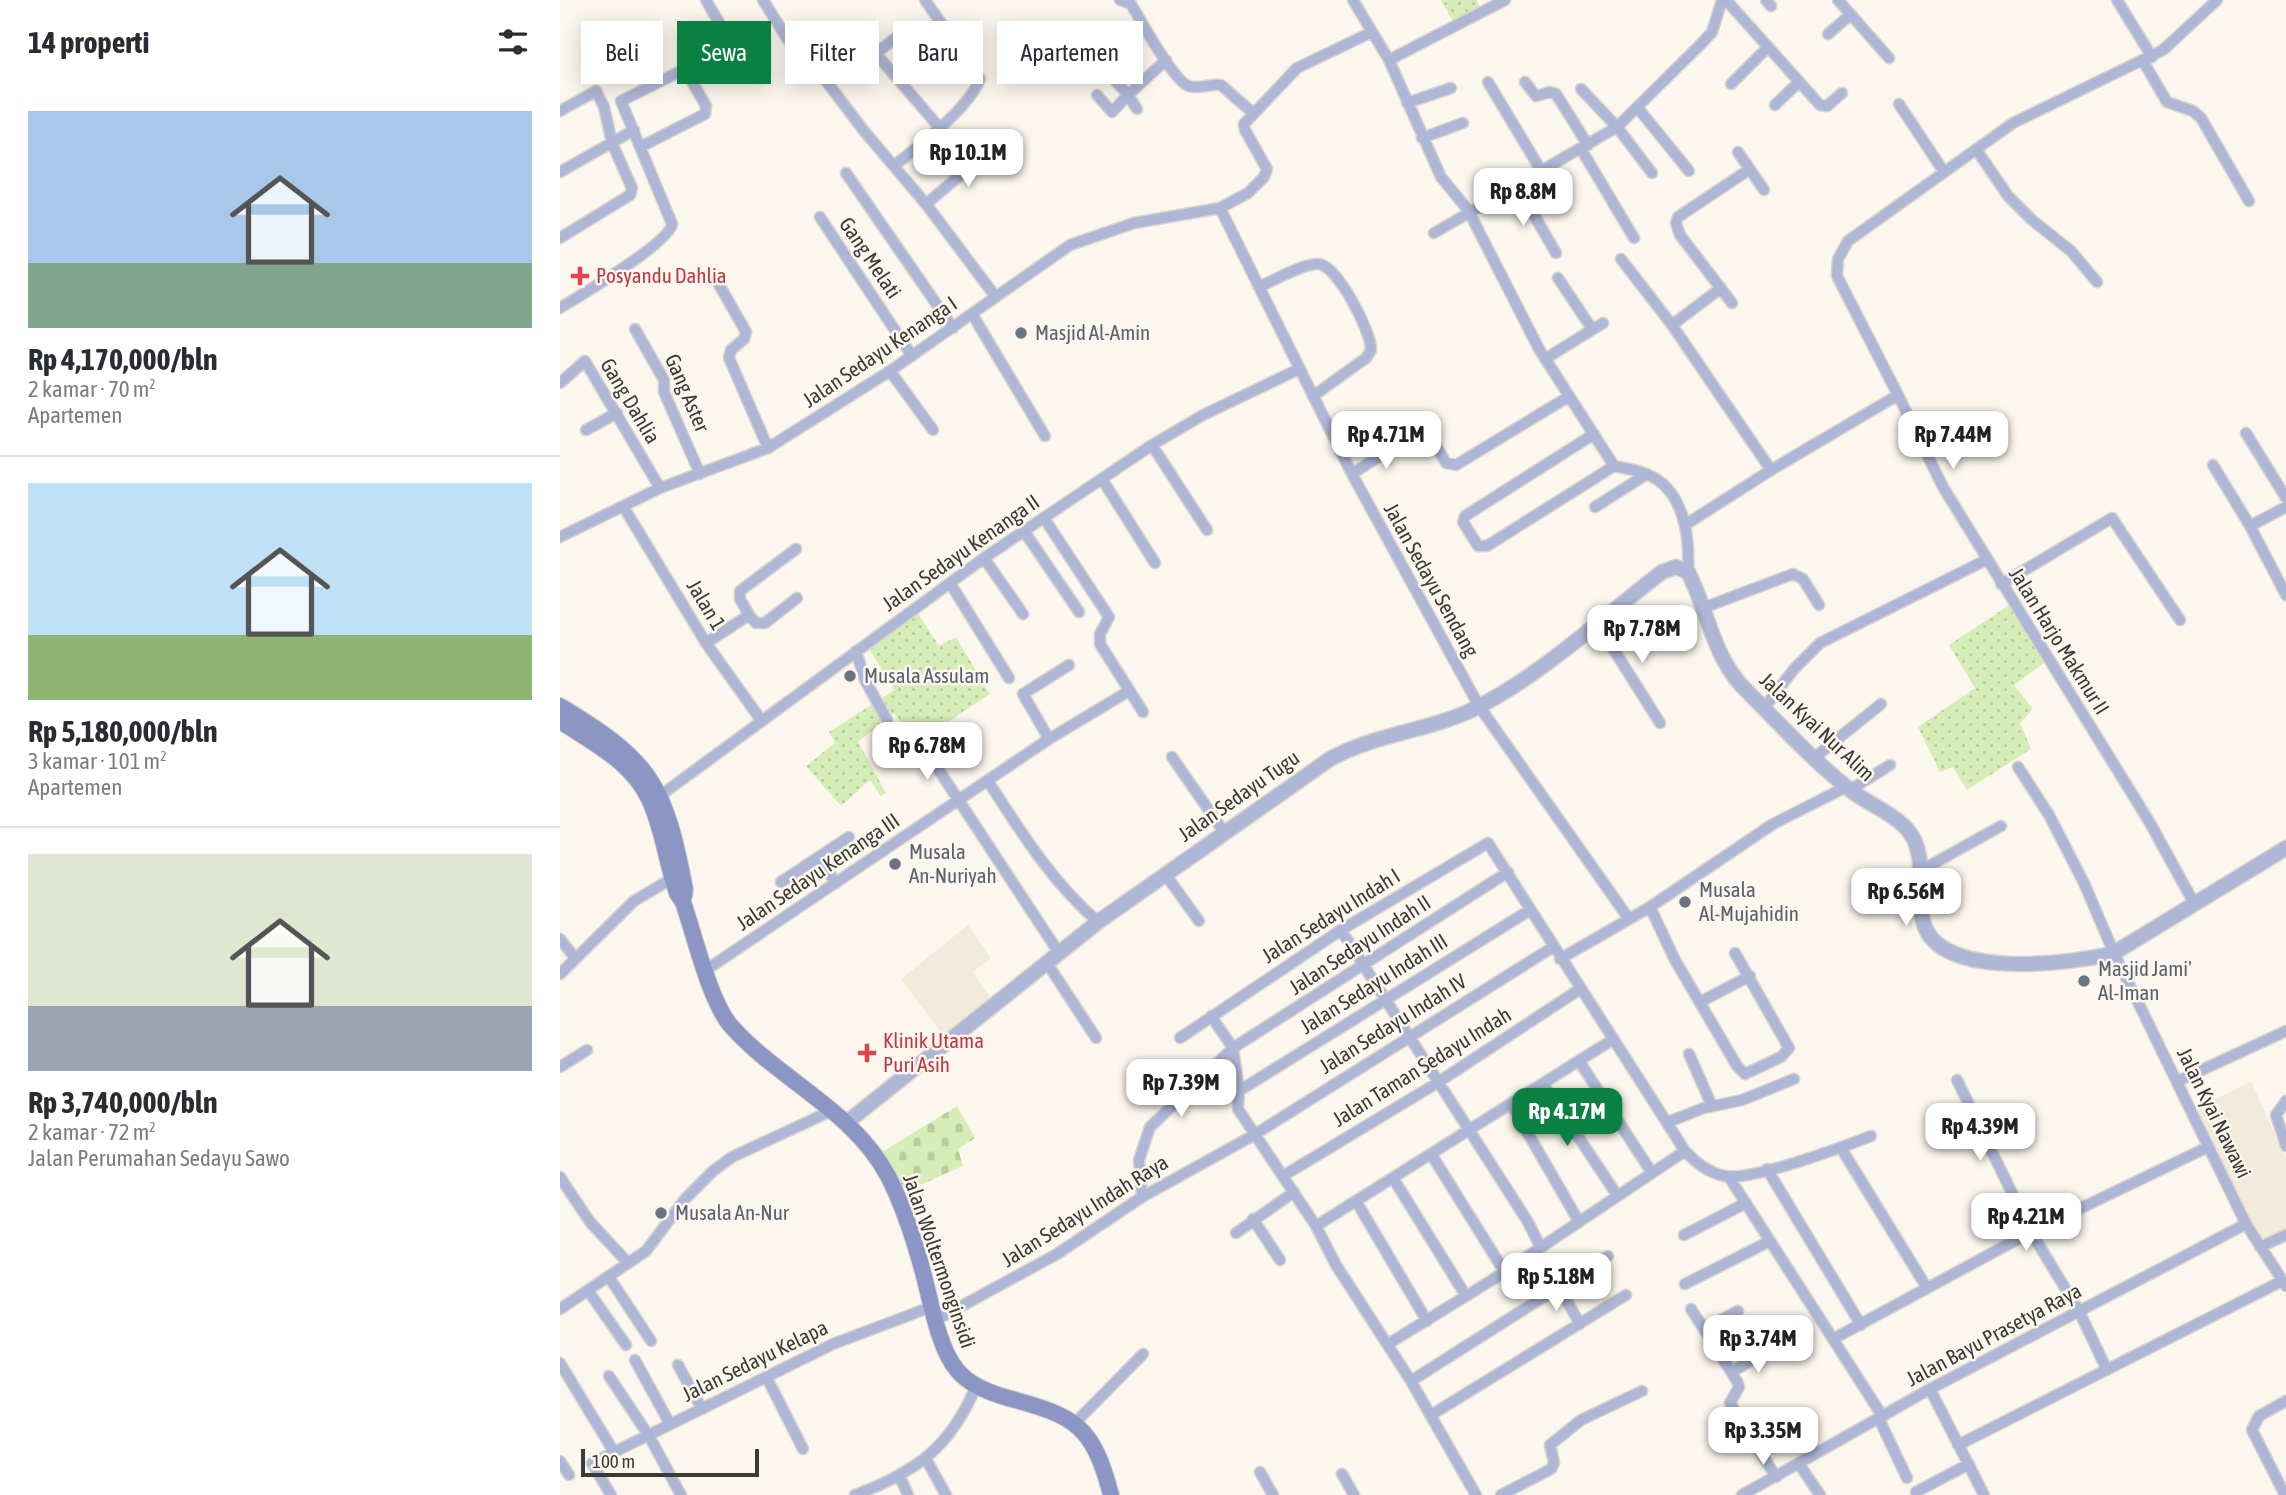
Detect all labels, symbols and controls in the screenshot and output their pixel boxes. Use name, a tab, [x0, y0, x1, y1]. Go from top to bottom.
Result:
chip: Beli	[581, 21, 663, 84]
chip: Sewa	[677, 21, 771, 84]
chip: Filter	[785, 21, 879, 84]
chip: Baru	[893, 21, 983, 84]
chip: Apartemen	[997, 21, 1143, 84]
icon: filters	[494, 23, 532, 61]
text: 14 properti	[28, 25, 149, 59]
pin: Rp 10.1M	[896, 130, 1040, 189]
text: Rp 10.1M	[929, 139, 1007, 165]
icon: home	[217, 157, 343, 283]
pin: Rp 8.8M	[1458, 168, 1588, 228]
text: Rp 8.8M	[1490, 178, 1556, 204]
street label: Gang Melati	[835, 212, 907, 303]
place label: Posyandu Dahlia	[596, 263, 727, 287]
marker: Posyandu Dahlia	[570, 266, 590, 286]
street label: Jalan Sedayu Kenanga I	[798, 291, 961, 412]
place label: Masjid Al-Amin	[1035, 320, 1150, 344]
marker: Masjid Al-Amin	[1013, 325, 1029, 341]
text: Rp 4,170,000/bln	[28, 342, 218, 376]
street label: Gang Aster	[661, 350, 715, 436]
street label: Gang Dahlia	[596, 354, 666, 447]
text: 2 kamar · 70 m²	[28, 376, 156, 402]
text: Apartemen	[28, 402, 122, 428]
pin: Rp 4.71M	[1314, 412, 1458, 471]
pin: Rp 7.44M	[1881, 412, 2025, 471]
text: Rp 4.71M	[1347, 421, 1425, 447]
text: Rp 7.44M	[1914, 421, 1992, 447]
street label: Jalan Sedayu Kenanga II	[877, 489, 1044, 615]
street label: Jalan Sedayu Sendang	[1380, 498, 1484, 661]
icon: home	[217, 529, 343, 655]
street label: Jalan Harjo Makmur II	[2005, 563, 2115, 718]
street label: Jalan 1	[682, 575, 731, 634]
pin: Rp 7.78M	[1570, 606, 1714, 665]
text: Rp 7.78M	[1603, 615, 1681, 641]
place label: Musala Assulam	[864, 663, 989, 687]
street label: Jalan Kyai Nur Alim	[1755, 667, 1880, 785]
marker: Musala Assulam	[842, 668, 858, 684]
text: Rp 5,180,000/bln	[28, 714, 218, 748]
pin: Rp 6.78M	[855, 722, 999, 782]
text: Rp 6.78M	[888, 732, 966, 758]
street label: Jalan Sedayu Tugu	[1173, 745, 1303, 846]
text: 3 kamar · 101 m²	[28, 748, 167, 774]
text: Apartemen	[28, 774, 122, 800]
street label: Jalan Sedayu Kenanga III	[731, 808, 903, 935]
place label: Musala An-Nuriyah	[909, 839, 997, 887]
marker: Musala An-Nuriyah	[887, 856, 903, 872]
street label: Jalan Sedayu Indah I	[1257, 863, 1404, 967]
pin: Rp 6.56M	[1834, 869, 1978, 928]
place label: Musala Al-Mujahidin	[1699, 877, 1799, 925]
text: Rp 6.56M	[1867, 878, 1945, 904]
street label: Jalan Sedayu Indah II	[1284, 890, 1435, 999]
marker: Musala Al-Mujahidin	[1677, 894, 1693, 910]
icon: home	[217, 900, 343, 1026]
street label: Jalan Sedayu Indah III	[1295, 928, 1451, 1038]
place label: Masjid Jami' Al-Iman	[2098, 956, 2192, 1004]
street label: Jalan Sedayu Indah IV	[1315, 968, 1471, 1078]
marker: Masjid Jami' Al-Iman	[2076, 973, 2092, 989]
street label: Jalan Taman Sedayu Indah	[1328, 1002, 1515, 1131]
place label: Klinik Utama Puri Asih	[883, 1028, 984, 1076]
marker: Klinik Utama Puri Asih	[857, 1043, 877, 1063]
street label: Jalan Kyai Nawawi	[2173, 1043, 2257, 1182]
pin: Rp 7.39M	[1109, 1060, 1253, 1119]
text: Rp 7.39M	[1142, 1069, 1220, 1095]
text: Rp 3,740,000/bln	[28, 1085, 218, 1119]
pin: Rp 4.17M	[1495, 1088, 1639, 1148]
text: Rp 4.17M	[1528, 1098, 1606, 1124]
pin: Rp 4.39M	[1908, 1104, 2052, 1163]
text: Rp 4.39M	[1941, 1113, 2019, 1139]
text: 2 kamar · 72 m²	[28, 1119, 156, 1145]
text: Jalan Perumahan Sedayu Sawo	[28, 1145, 290, 1171]
street label: Jalan Sedayu Indah Raya	[997, 1149, 1172, 1271]
street label: Jalan Woltermonginsidi	[899, 1170, 981, 1351]
pin: Rp 4.21M	[1954, 1194, 2098, 1253]
place label: Musala An-Nur	[675, 1200, 790, 1224]
text: Rp 4.21M	[1987, 1203, 2065, 1229]
marker: Musala An-Nur	[653, 1205, 669, 1221]
pin: Rp 5.18M	[1484, 1254, 1628, 1313]
text: Rp 5.18M	[1517, 1263, 1595, 1289]
street label: Jalan Bayu Prasetya Raya	[1902, 1278, 2085, 1390]
street label: Jalan Sedayu Kelapa	[678, 1314, 831, 1406]
pin: Rp 3.74M	[1686, 1316, 1830, 1375]
text: Rp 3.74M	[1719, 1325, 1797, 1351]
pin: Rp 3.35M	[1691, 1408, 1835, 1467]
text: Rp 3.35M	[1724, 1417, 1802, 1443]
scale bar	[581, 1446, 760, 1478]
text: 100 m	[592, 1450, 635, 1472]

